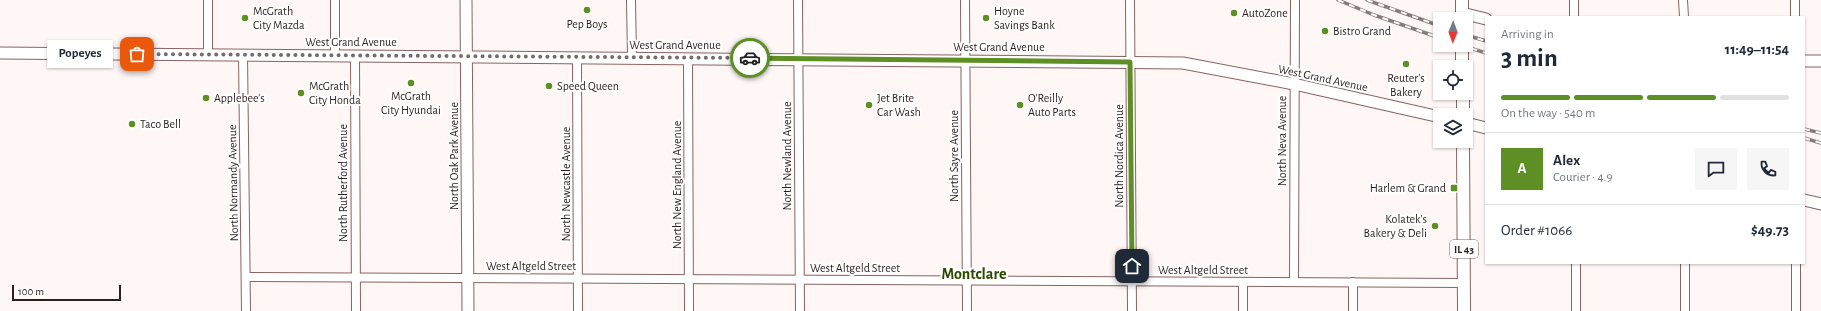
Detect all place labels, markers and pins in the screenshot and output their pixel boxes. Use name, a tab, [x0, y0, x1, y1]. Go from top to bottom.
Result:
place label: McGrath City Mazda	[253, 5, 305, 32]
marker: Pep Boys	[582, 5, 592, 15]
place label: Hoyne Savings Bank	[994, 5, 1055, 31]
place label: AutoZone	[1242, 7, 1288, 19]
marker: AutoZone	[1229, 8, 1239, 18]
marker: McGrath City Mazda	[240, 13, 250, 23]
marker: Hoyne Savings Bank	[981, 13, 991, 23]
place label: Pep Boys	[567, 18, 607, 31]
place label: Bistro Grand	[1333, 25, 1391, 37]
marker: Bistro Grand	[1320, 26, 1330, 36]
pin	[120, 37, 154, 71]
callout: Popeyes	[47, 40, 113, 68]
marker: Reuter’s Bakery	[1401, 59, 1411, 69]
place label: Reuter’s Bakery	[1387, 72, 1425, 99]
marker: McGrath City Hyundai	[406, 78, 416, 88]
place label: McGrath City Honda	[309, 80, 361, 107]
place label: Speed Queen	[557, 80, 619, 93]
marker: Speed Queen	[544, 81, 554, 91]
marker: McGrath City Honda	[296, 88, 306, 98]
place label: McGrath City Hyundai	[381, 90, 441, 117]
place label: Applebee's	[214, 92, 265, 104]
place label: Jet Brite Car Wash	[877, 92, 921, 118]
place label: O'Reilly Auto Parts	[1028, 92, 1076, 118]
marker: Applebee's	[201, 93, 211, 103]
marker: Jet Brite Car Wash	[864, 100, 874, 110]
marker: O'Reilly Auto Parts	[1015, 100, 1025, 110]
place label: Taco Bell	[140, 118, 181, 130]
marker: Taco Bell	[127, 119, 137, 129]
place label: Harlem & Grand	[1370, 182, 1446, 194]
marker: Harlem & Grand	[1449, 183, 1459, 193]
place label: Kolatek’s Bakery & Deli	[1364, 213, 1427, 240]
marker: Kolatek’s Bakery & Deli	[1430, 221, 1440, 231]
pin	[1115, 249, 1149, 283]

